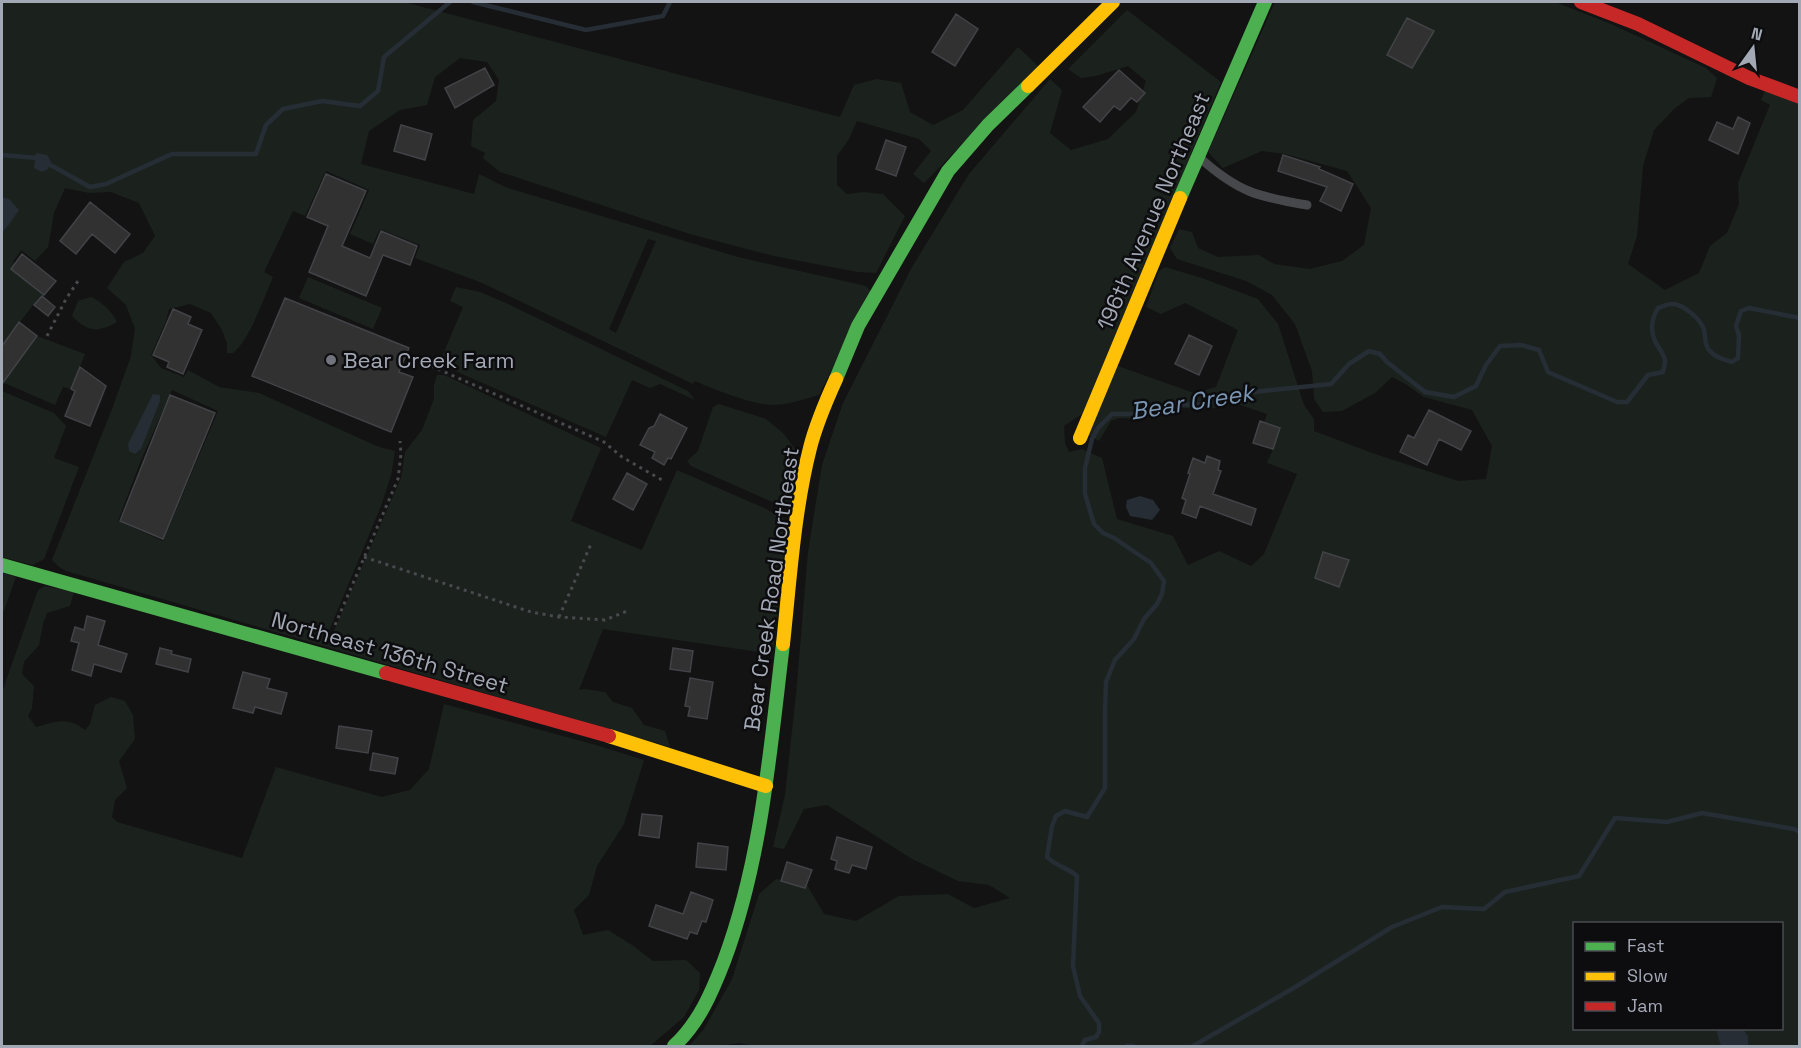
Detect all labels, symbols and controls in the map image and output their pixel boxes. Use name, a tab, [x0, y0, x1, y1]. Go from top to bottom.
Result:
north arrow	[1723, 18, 1783, 78]
text: N	[1749, 22, 1765, 46]
street label: 196th Avenue Northeast	[1090, 88, 1216, 334]
place label: Bear Creek Farm	[343, 346, 514, 374]
marker: Bear Creek Farm	[324, 353, 338, 367]
water label: Bear Creek	[1128, 376, 1259, 427]
street label: Bear Creek Road Northeast	[737, 445, 805, 733]
street label: Northeast 136th Street	[268, 605, 512, 699]
legend	[1573, 922, 1783, 1030]
text: Fast	[1627, 934, 1664, 957]
text: Slow	[1627, 964, 1668, 987]
text: Jam	[1627, 994, 1663, 1017]

